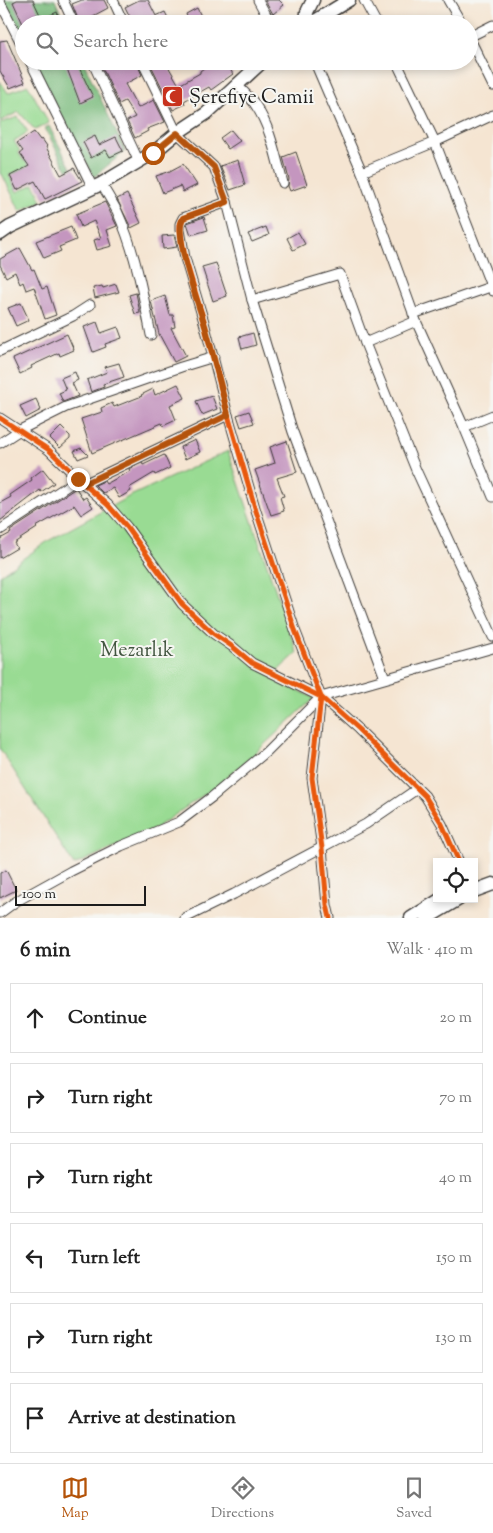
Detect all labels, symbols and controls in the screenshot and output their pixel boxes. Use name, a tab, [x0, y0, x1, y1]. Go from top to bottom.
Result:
search box	[15, 15, 478, 70]
icon: search	[33, 29, 61, 57]
text: Search here	[73, 29, 168, 56]
mosque icon: Şerefiye Camii	[161, 84, 185, 108]
place label: Şerefiye Camii	[189, 84, 314, 113]
route start	[142, 142, 165, 165]
route end	[67, 468, 90, 491]
park label: Mezarlık	[100, 637, 174, 666]
map controls	[433, 858, 478, 903]
button: locate	[433, 858, 478, 903]
scale bar	[15, 883, 146, 906]
text: 100 m	[22, 885, 56, 905]
text: 6 min	[20, 936, 71, 966]
text: Walk · 410 m	[386, 939, 473, 962]
icon: ahead	[21, 1004, 49, 1032]
text: Continue	[68, 1005, 147, 1032]
text: 20 m	[439, 1007, 472, 1030]
icon: right	[21, 1084, 49, 1112]
text: Turn right	[68, 1085, 152, 1112]
text: 70 m	[439, 1087, 472, 1110]
icon: right	[21, 1164, 49, 1192]
text: Turn right	[68, 1165, 152, 1192]
text: 40 m	[439, 1167, 472, 1190]
icon: left	[21, 1244, 49, 1272]
text: Turn left	[68, 1245, 140, 1272]
text: 150 m	[436, 1247, 472, 1270]
icon: right	[21, 1324, 49, 1352]
text: Turn right	[68, 1325, 152, 1352]
text: 130 m	[435, 1327, 472, 1350]
icon: arrive	[21, 1404, 49, 1432]
text: Arrive at destination	[68, 1405, 236, 1432]
tab: Map	[61, 1474, 89, 1524]
tab: Directions	[211, 1474, 274, 1524]
tab: Saved	[396, 1474, 432, 1524]

